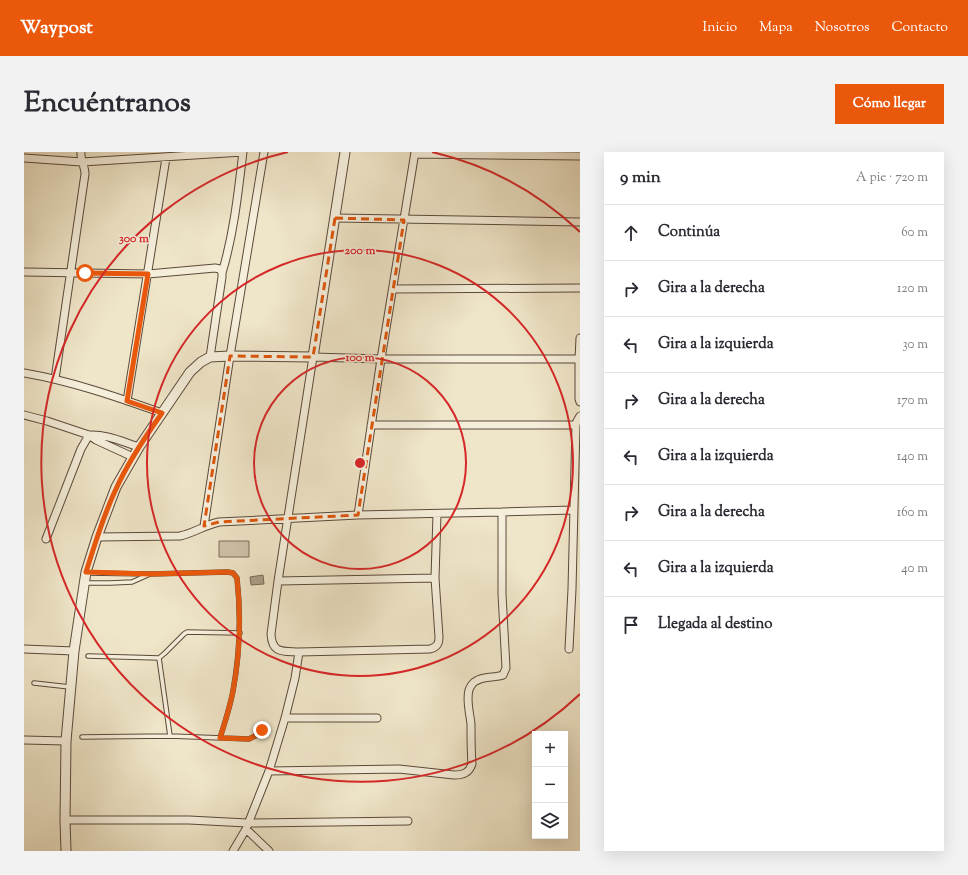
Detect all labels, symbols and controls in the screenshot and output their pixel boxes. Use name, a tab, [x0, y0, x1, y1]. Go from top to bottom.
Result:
text: Waypost	[20, 15, 93, 42]
text: Inicio	[703, 18, 737, 38]
text: Mapa	[759, 18, 793, 38]
text: Nosotros	[815, 18, 870, 38]
text: Contacto	[892, 18, 948, 38]
text: Encuéntranos	[24, 84, 191, 124]
button: Cómo llegar	[835, 84, 944, 124]
text: 9 min	[620, 166, 661, 190]
text: A pie · 720 m	[856, 169, 928, 187]
icon: ahead	[620, 222, 642, 244]
text: Continúa	[658, 222, 720, 243]
text: 60 m	[901, 224, 928, 242]
text: 300 m	[119, 230, 149, 248]
text: 200 m	[345, 242, 375, 260]
route start	[76, 264, 94, 282]
icon: right	[620, 278, 642, 300]
text: Gira a la derecha	[658, 278, 765, 299]
text: 120 m	[897, 280, 928, 298]
icon: left	[620, 334, 642, 356]
text: Gira a la izquierda	[658, 334, 774, 355]
text: 30 m	[902, 336, 928, 354]
text: 100 m	[344, 349, 375, 367]
icon: right	[620, 390, 642, 412]
text: Gira a la derecha	[658, 390, 765, 411]
text: 170 m	[897, 392, 928, 410]
icon: left	[620, 446, 642, 468]
text: Gira a la izquierda	[658, 446, 774, 467]
text: 140 m	[897, 448, 928, 466]
centre of rings	[353, 456, 367, 470]
icon: right	[620, 502, 642, 524]
text: Gira a la derecha	[658, 502, 765, 523]
text: 160 m	[897, 504, 928, 522]
icon: left	[620, 558, 642, 580]
text: Gira a la izquierda	[658, 558, 774, 579]
text: 40 m	[901, 560, 928, 578]
icon: arrive	[620, 614, 642, 636]
text: Llegada al destino	[658, 614, 773, 635]
route end	[253, 721, 271, 739]
map controls	[532, 731, 568, 839]
button: +	[532, 731, 568, 767]
button: −	[532, 767, 568, 803]
button: layers	[532, 803, 568, 839]

